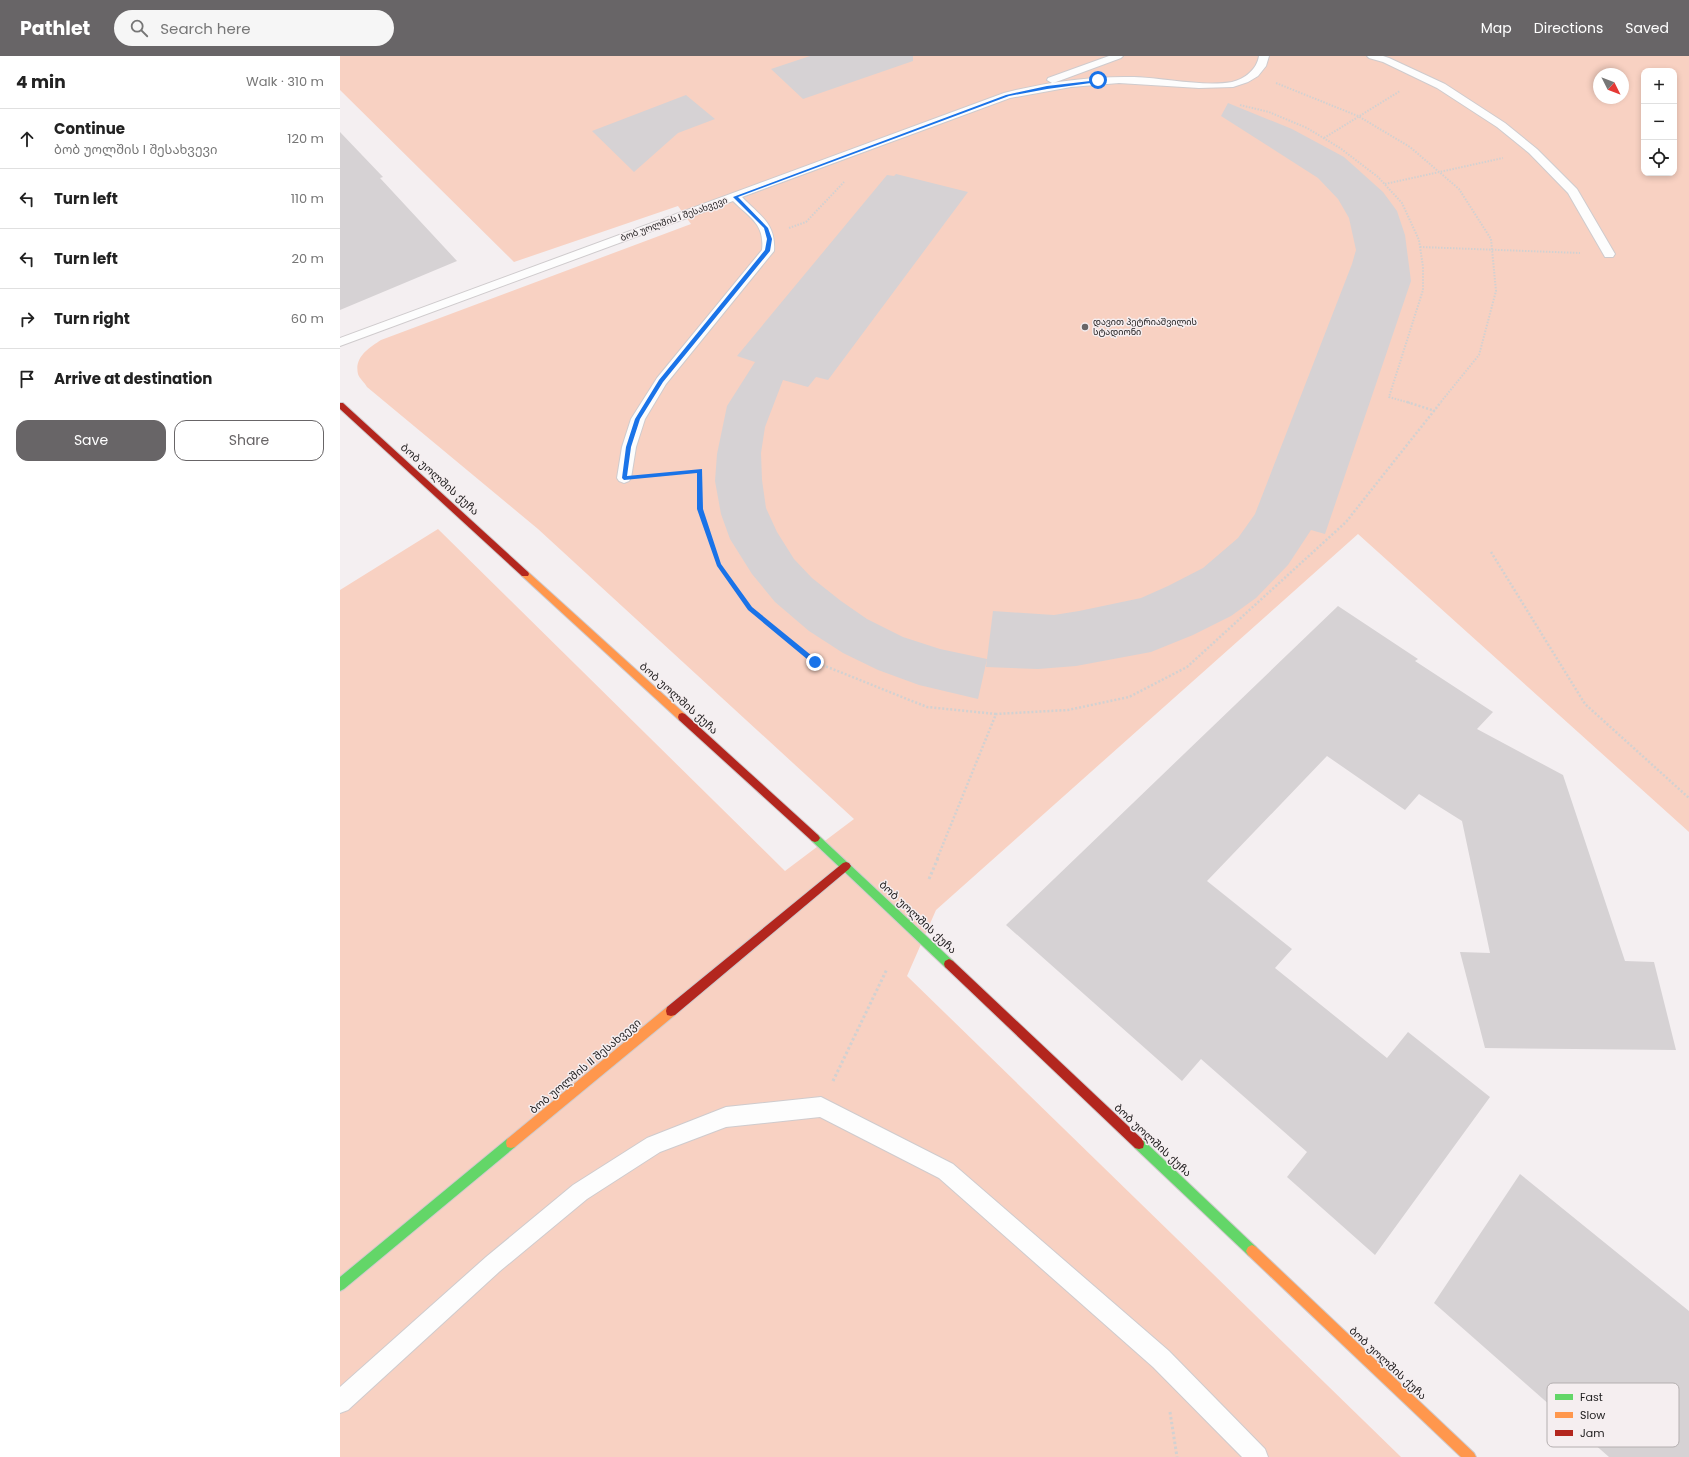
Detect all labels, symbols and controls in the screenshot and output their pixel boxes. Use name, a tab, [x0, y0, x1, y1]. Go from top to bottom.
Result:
search box	[114, 10, 394, 46]
text: Pathlet	[20, 15, 90, 42]
icon: search	[128, 17, 150, 39]
text: Search here	[160, 18, 251, 39]
text: Map	[1481, 18, 1512, 38]
text: Directions	[1534, 18, 1603, 38]
text: Saved	[1625, 18, 1669, 38]
north arrow	[1593, 68, 1629, 104]
map controls	[1641, 68, 1677, 176]
button: +	[1641, 68, 1677, 104]
text: 4 min	[16, 70, 66, 94]
route start	[1089, 71, 1107, 89]
text: Walk · 310 m	[246, 72, 324, 91]
button: −	[1641, 104, 1677, 140]
text: Continue	[54, 118, 125, 139]
icon: ahead	[16, 128, 38, 150]
text: 120 m	[287, 129, 324, 148]
text: ბობ უოლშის I შესახვევი	[54, 140, 217, 159]
button: locate	[1641, 140, 1677, 176]
icon: left	[16, 188, 38, 210]
text: Turn left	[54, 188, 118, 209]
text: 110 m	[291, 189, 324, 208]
street label: ბობ უოლშის I შესახვევი	[619, 194, 729, 244]
icon: left	[16, 248, 38, 270]
text: Turn left	[54, 248, 118, 269]
text: 20 m	[291, 249, 324, 268]
icon: right	[16, 308, 38, 330]
text: Turn right	[54, 308, 130, 329]
text: 60 m	[291, 309, 324, 328]
place label: დავით პეტრიაშვილის სტადიონი	[1093, 316, 1197, 338]
marker: დავით პეტრიაშვილის სტადიონი	[1080, 322, 1090, 332]
icon: arrive	[16, 368, 38, 390]
text: Arrive at destination	[54, 368, 212, 389]
button: Save	[16, 420, 166, 461]
button: Share	[174, 420, 324, 461]
street label: ბობ უოლშის ქუჩა	[397, 439, 483, 519]
route end	[806, 653, 824, 671]
street label: ბობ უოლშის ქუჩა	[636, 658, 722, 738]
street label: ბობ უოლშის ქუჩა	[876, 877, 960, 957]
street label: ბობ უოლშის II შესახვევი	[526, 1015, 644, 1117]
street label: ბობ უოლშის ქუჩა	[1111, 1100, 1195, 1180]
street label: ბობ უოლშის ქუჩა	[1346, 1323, 1430, 1403]
legend	[1547, 1383, 1679, 1447]
text: Fast	[1580, 1389, 1603, 1405]
text: Slow	[1580, 1407, 1605, 1423]
text: Jam	[1580, 1425, 1605, 1441]

